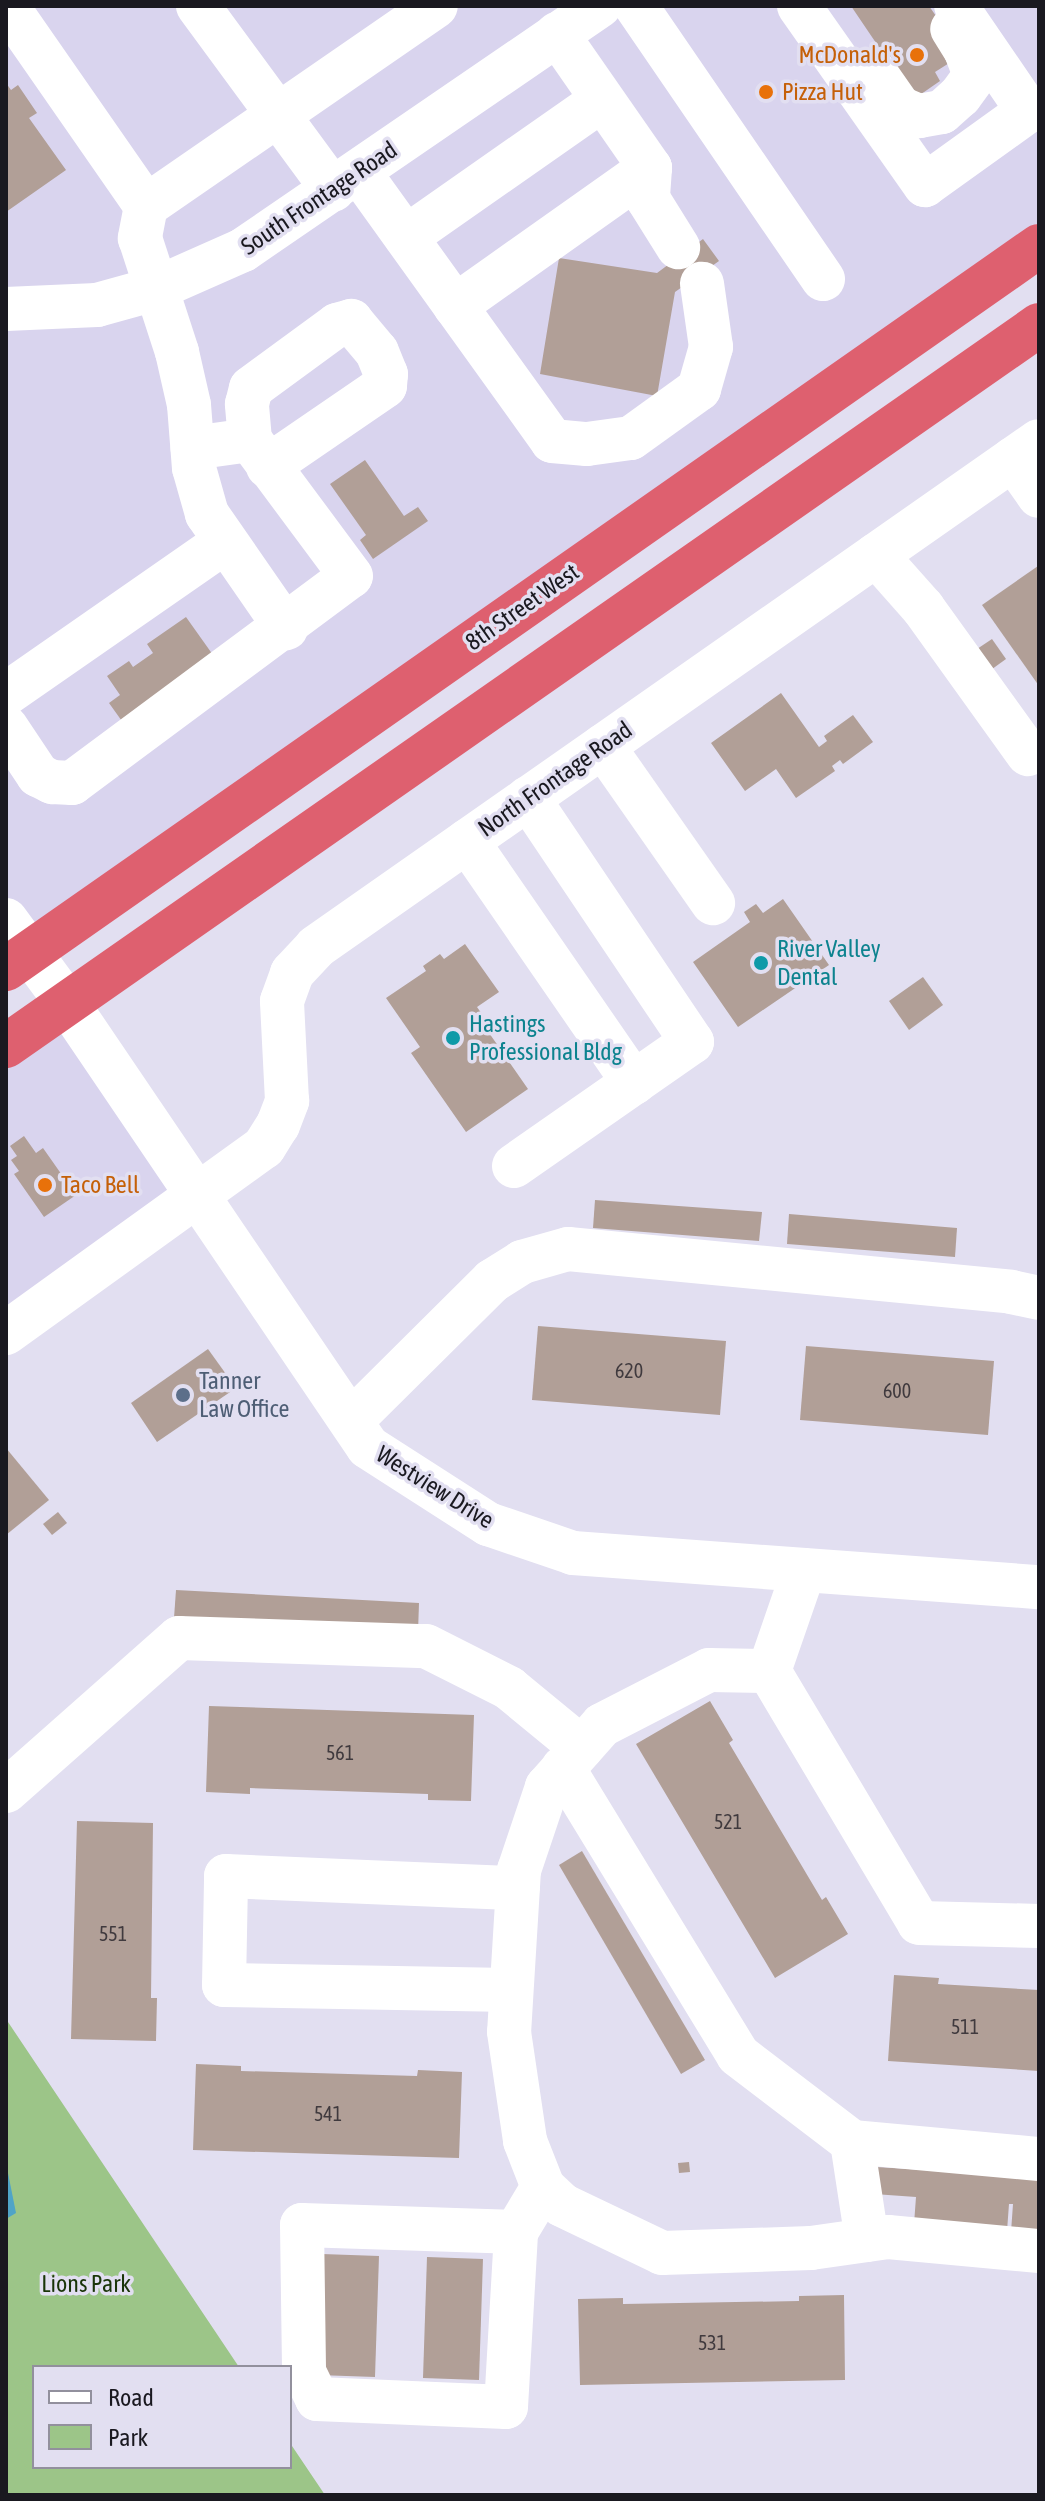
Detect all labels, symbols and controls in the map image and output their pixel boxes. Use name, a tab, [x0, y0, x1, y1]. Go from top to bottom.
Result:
place label: McDonald's	[799, 41, 901, 69]
marker: McDonald's	[908, 46, 926, 64]
place label: Pizza Hut	[782, 78, 863, 106]
marker: Pizza Hut	[757, 83, 775, 101]
street label: South Frontage Road	[236, 135, 402, 261]
street label: 8th Street West	[460, 557, 584, 657]
street label: North Frontage Road	[473, 715, 637, 843]
place label: River Valley Dental	[777, 935, 881, 991]
marker: River Valley Dental	[752, 954, 770, 972]
place label: Hastings Professional Bldg	[469, 1010, 622, 1066]
marker: Hastings Professional Bldg	[444, 1029, 462, 1047]
place label: Taco Bell	[61, 1171, 139, 1199]
marker: Taco Bell	[36, 1176, 54, 1194]
house number: 620	[615, 1358, 643, 1382]
place label: Tanner Law Office	[199, 1367, 289, 1423]
house number: 600	[883, 1378, 911, 1402]
marker: Tanner Law Office	[174, 1386, 192, 1404]
street label: Westview Drive	[371, 1439, 499, 1535]
house number: 561	[326, 1740, 354, 1764]
house number: 521	[714, 1809, 742, 1833]
house number: 551	[99, 1921, 127, 1945]
house number: 511	[951, 2014, 979, 2038]
house number: 541	[314, 2101, 342, 2125]
park label: Lions Park	[41, 2270, 131, 2298]
house number: 531	[698, 2330, 726, 2354]
legend	[32, 2365, 292, 2469]
text: Road	[108, 2384, 154, 2411]
text: Park	[108, 2424, 148, 2451]

